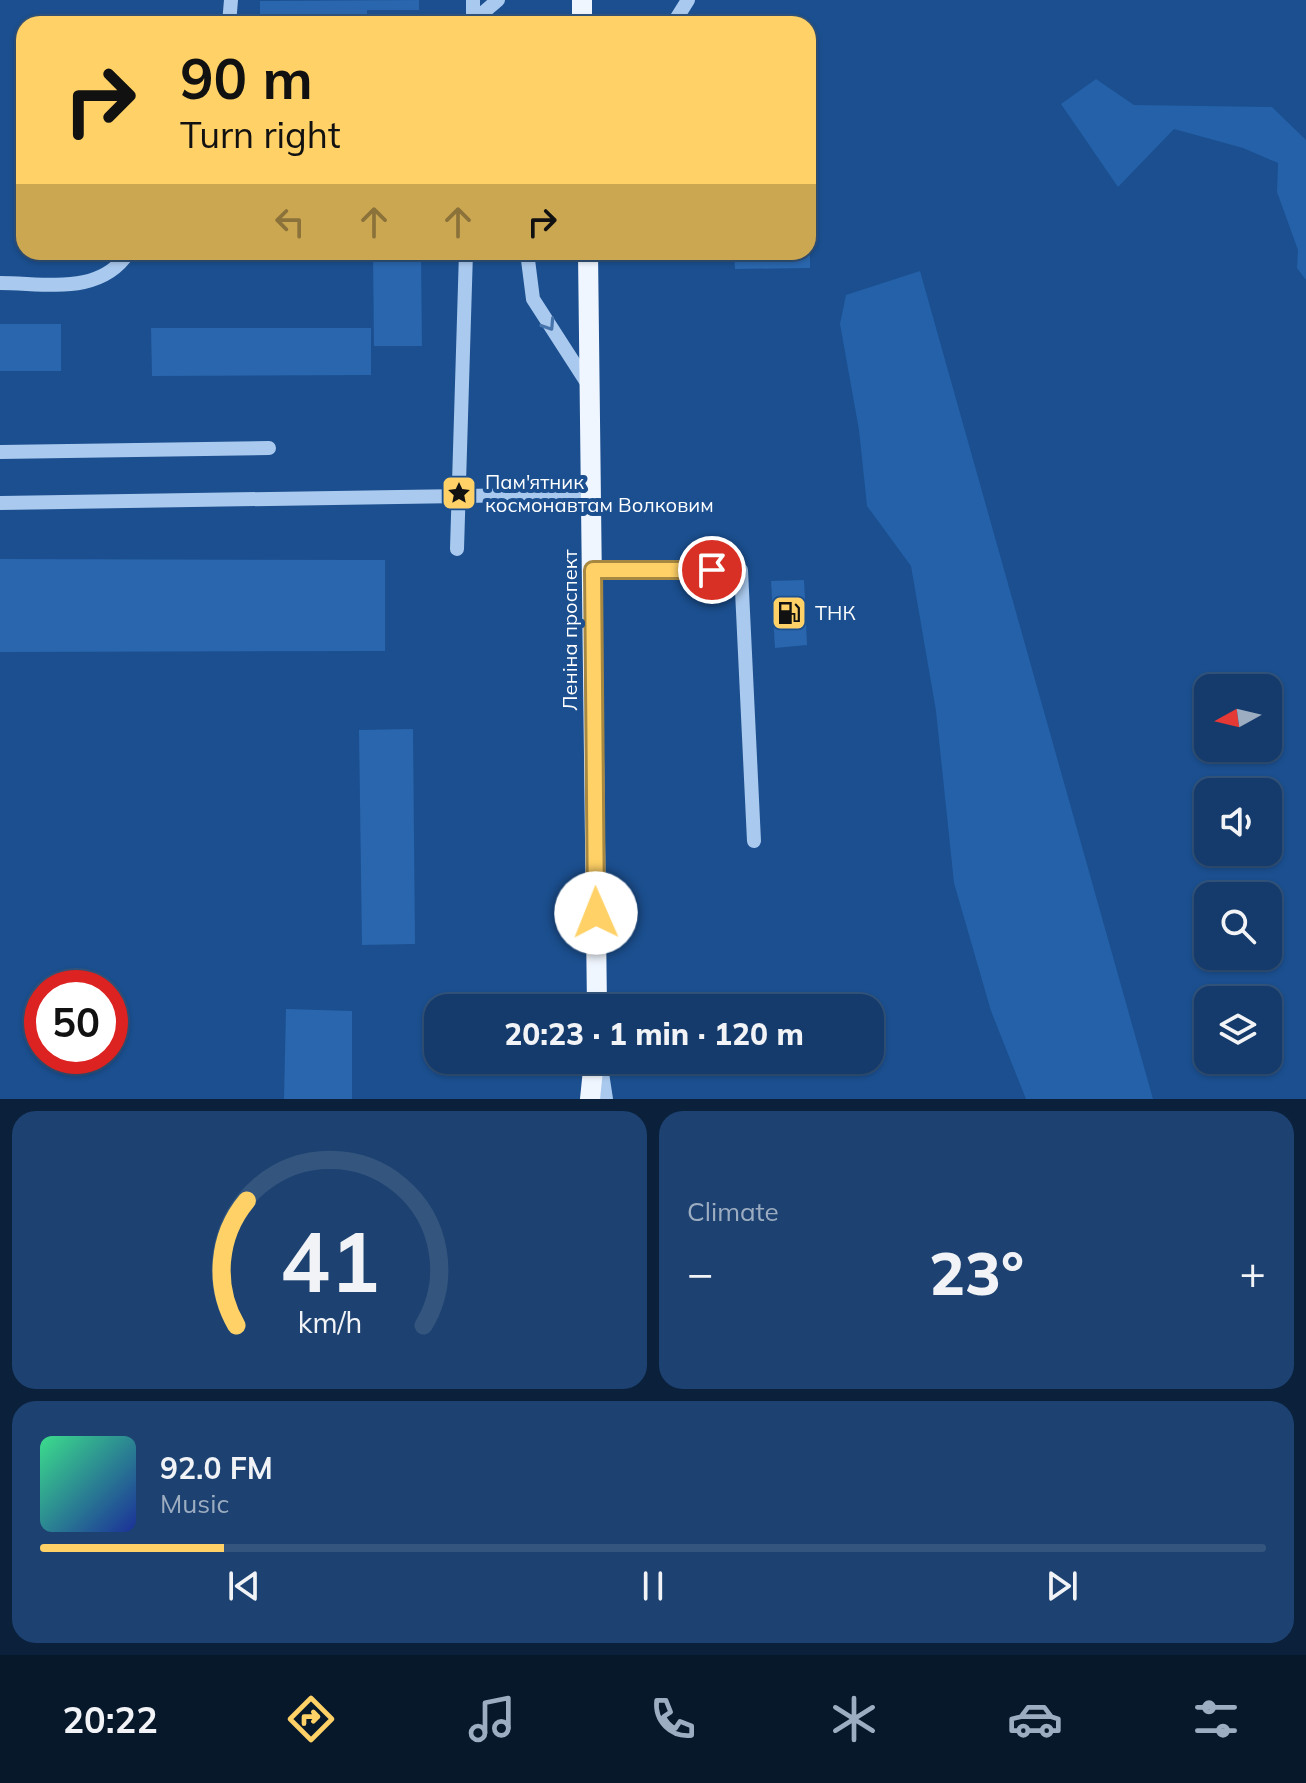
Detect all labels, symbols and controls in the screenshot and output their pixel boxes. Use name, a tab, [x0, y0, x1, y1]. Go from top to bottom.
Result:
text: 90 m	[180, 43, 313, 113]
icon: right	[48, 48, 152, 152]
text: Turn right	[180, 112, 341, 157]
icon: left	[268, 200, 312, 244]
icon: ahead	[352, 200, 396, 244]
icon: ahead	[436, 200, 480, 244]
icon: right	[520, 200, 564, 244]
one-way arrow	[539, 316, 554, 330]
place label: Пам'ятник космонавтам Волковим	[485, 469, 714, 517]
place icon: Пам'ятник космонавтам Волковим	[440, 474, 478, 512]
pin	[678, 536, 746, 604]
street label: Леніна проспект	[557, 548, 582, 711]
icon: arrive	[690, 548, 734, 592]
fuel station icon: ТНК	[770, 594, 808, 632]
place label: ТНК	[815, 600, 856, 625]
north arrow	[1194, 674, 1282, 762]
map controls	[1194, 674, 1282, 1074]
button: sound	[1194, 778, 1282, 866]
position arrow	[554, 871, 638, 955]
button: search	[1194, 882, 1282, 970]
speed limit sign: 50	[24, 970, 128, 1074]
button: layers	[1194, 986, 1282, 1074]
text: 20:23 · 1 min · 120 m	[504, 1015, 804, 1053]
text: Climate	[687, 1195, 779, 1228]
text: 41	[280, 1208, 379, 1313]
text: 23°	[929, 1235, 1024, 1310]
text: −	[687, 1245, 713, 1300]
text: +	[1240, 1245, 1266, 1300]
text: km/h	[297, 1304, 362, 1340]
text: 92.0 FM	[160, 1449, 273, 1487]
text: Music	[160, 1487, 229, 1520]
icon: previous	[222, 1564, 266, 1608]
icon: pause	[631, 1564, 675, 1608]
icon: next	[1040, 1564, 1084, 1608]
icon: directions	[283, 1691, 339, 1747]
icon: music	[464, 1691, 520, 1747]
icon: phone	[645, 1691, 701, 1747]
icon: climate	[826, 1691, 882, 1747]
icon: car	[1007, 1691, 1063, 1747]
icon: filters	[1188, 1691, 1244, 1747]
text: 20:22	[62, 1697, 158, 1742]

